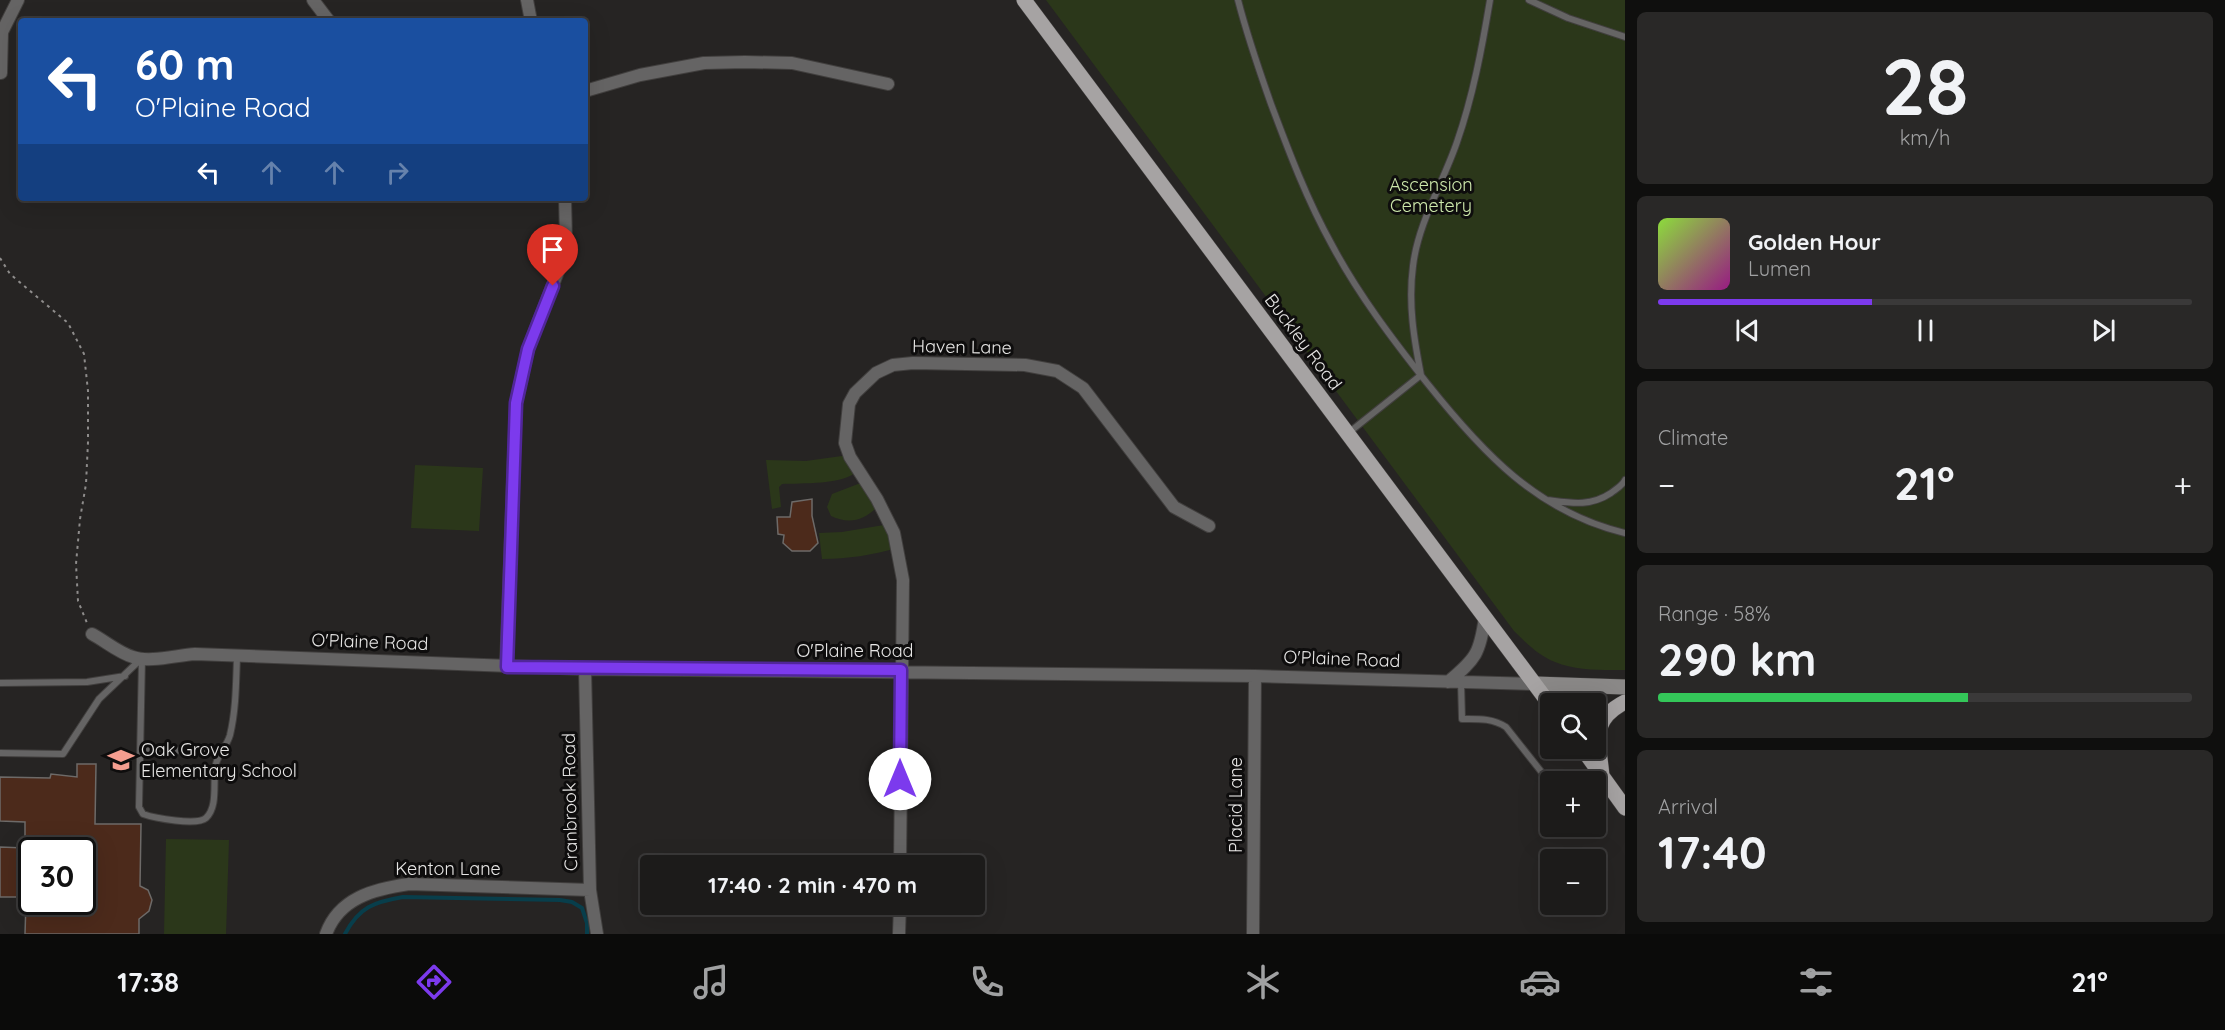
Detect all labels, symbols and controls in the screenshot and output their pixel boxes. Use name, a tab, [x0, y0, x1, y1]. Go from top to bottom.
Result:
text: 28	[1881, 37, 1969, 135]
text: 60 m	[135, 38, 235, 91]
icon: left	[36, 42, 114, 120]
text: O'Plaine Road	[135, 90, 311, 124]
text: km/h	[1900, 125, 1950, 150]
icon: left	[192, 156, 225, 189]
icon: ahead	[255, 156, 288, 189]
icon: ahead	[318, 156, 351, 189]
icon: right	[381, 156, 414, 189]
park label: Ascension Cemetery	[1389, 173, 1473, 217]
pin	[527, 224, 578, 286]
text: Golden Hour	[1748, 228, 1881, 256]
icon: arrive	[536, 233, 569, 266]
text: Lumen	[1748, 256, 1811, 281]
street label: Buckley Road	[1260, 289, 1347, 394]
icon: previous	[1731, 314, 1764, 347]
icon: pause	[1909, 314, 1942, 347]
icon: next	[2087, 314, 2120, 347]
street label: Haven Lane	[912, 334, 1012, 359]
text: Climate	[1658, 425, 1728, 450]
text: 21°	[1894, 455, 1955, 511]
text: −	[1658, 464, 1675, 505]
text: +	[2173, 464, 2192, 505]
text: Range · 58%	[1658, 601, 1771, 626]
street label: O'Plaine Road	[311, 628, 429, 655]
text: 290 km	[1658, 631, 1817, 687]
street label: O'Plaine Road	[796, 639, 914, 662]
street label: O'Plaine Road	[1283, 645, 1401, 672]
map controls	[1540, 693, 1606, 915]
button: search	[1540, 693, 1606, 759]
street label: Cranbrook Road	[557, 733, 582, 871]
place label: Oak Grove Elementary School	[141, 738, 297, 782]
school or university icon: Oak Grove Elementary School	[106, 745, 136, 775]
position arrow	[868, 747, 932, 811]
street label: Placid Lane	[1224, 757, 1247, 853]
button: +	[1540, 771, 1606, 837]
text: Arrival	[1658, 794, 1718, 819]
text: 17:40	[1658, 824, 1767, 880]
speed limit sign: 30	[18, 837, 96, 915]
button: −	[1540, 849, 1606, 915]
street label: Kenton Lane	[395, 857, 501, 880]
text: 17:40 · 2 min · 470 m	[708, 871, 917, 899]
icon: directions	[413, 961, 455, 1003]
icon: music	[690, 961, 732, 1003]
icon: phone	[966, 961, 1008, 1003]
icon: climate	[1242, 961, 1284, 1003]
icon: car	[1519, 961, 1561, 1003]
icon: filters	[1795, 961, 1837, 1003]
text: 17:38	[117, 965, 179, 999]
text: 21°	[2071, 965, 2108, 999]

